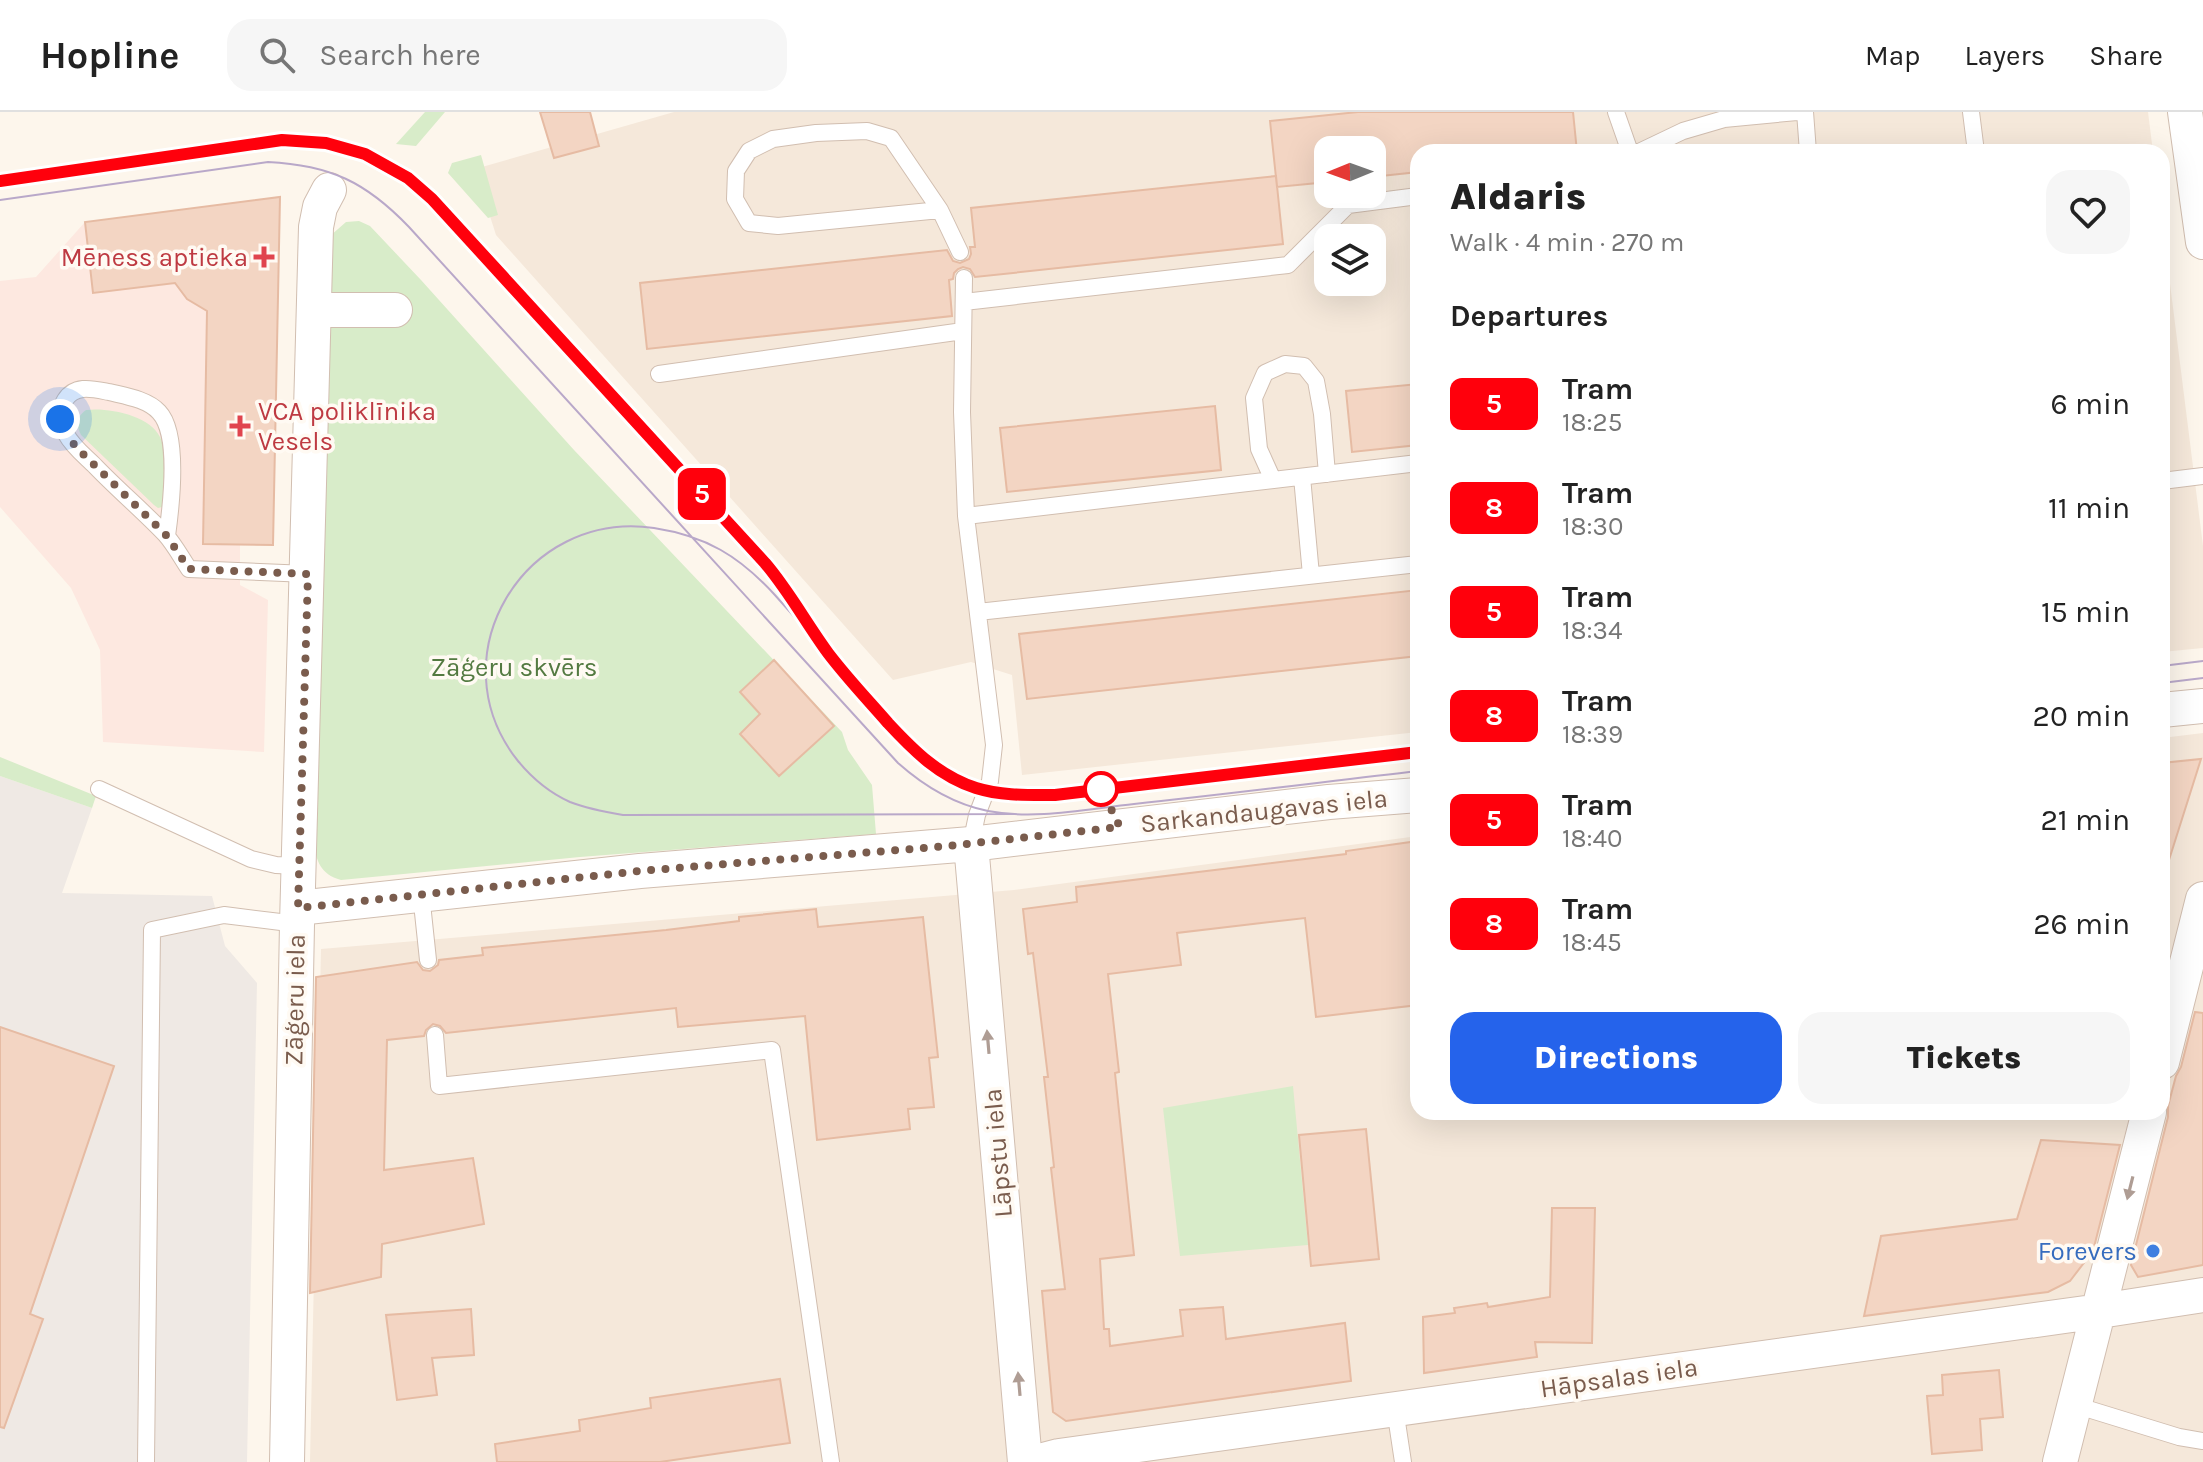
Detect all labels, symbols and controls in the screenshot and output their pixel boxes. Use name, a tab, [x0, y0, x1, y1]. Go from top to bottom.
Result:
search box	[227, 19, 787, 91]
text: Hopline	[40, 33, 179, 78]
icon: search	[255, 33, 299, 77]
text: Search here	[319, 37, 481, 73]
text: Map	[1865, 39, 1920, 72]
text: Layers	[1964, 39, 2045, 72]
text: Share	[2089, 39, 2163, 72]
north arrow	[1314, 136, 1386, 208]
map controls	[1314, 136, 1386, 296]
button: heart	[2046, 170, 2130, 254]
text: Aldaris	[1450, 174, 1586, 219]
button: layers	[1314, 224, 1386, 296]
text: Walk · 4 min · 270 m	[1450, 227, 1684, 258]
place label: Mēness aptieka	[61, 242, 248, 273]
marker: Mēness aptieka	[255, 248, 273, 266]
text: Departures	[1450, 298, 1608, 334]
text: Tram	[1562, 371, 1633, 407]
text: 6 min	[2051, 386, 2130, 422]
text: 5	[1486, 387, 1502, 420]
place label: VCA poliklīnika Vesels	[258, 396, 436, 457]
your location	[40, 399, 80, 439]
text: 18:25	[1562, 407, 1622, 438]
marker: VCA poliklīnika Vesels	[229, 415, 251, 437]
line badge: 5	[676, 468, 728, 520]
text: Tram	[1562, 475, 1633, 511]
text: 5	[694, 477, 710, 510]
text: 11 min	[2048, 490, 2130, 526]
text: 8	[1485, 491, 1503, 524]
text: 18:30	[1562, 511, 1623, 542]
text: Tram	[1562, 579, 1633, 615]
text: 15 min	[2041, 594, 2130, 630]
text: 5	[1486, 595, 1502, 628]
text: 18:34	[1562, 615, 1622, 646]
park label: Zāģeru skvērs	[431, 652, 597, 683]
text: Tram	[1562, 683, 1633, 719]
text: 20 min	[2033, 698, 2130, 734]
text: 8	[1485, 699, 1503, 732]
text: 18:39	[1562, 719, 1623, 750]
unlabelled marker	[1084, 772, 1118, 806]
street label: Sarkandaugavas iela	[1139, 783, 1389, 839]
text: Tram	[1562, 787, 1633, 823]
text: 21 min	[2040, 802, 2130, 838]
text: 5	[1486, 803, 1502, 836]
text: 18:40	[1562, 823, 1623, 854]
text: Tram	[1562, 891, 1633, 927]
text: 26 min	[2033, 906, 2130, 942]
text: 8	[1485, 907, 1503, 940]
text: 18:45	[1562, 927, 1622, 958]
street label: Zāģeru iela	[278, 934, 312, 1066]
button: Directions	[1450, 1012, 1782, 1104]
button: Tickets	[1798, 1012, 2130, 1104]
one-way arrow	[982, 1029, 995, 1054]
street label: Lāpstu iela	[977, 1087, 1019, 1219]
one-way arrow	[2124, 1175, 2136, 1200]
place label: Forevers	[2038, 1236, 2137, 1267]
marker: Forevers	[2144, 1242, 2162, 1260]
street label: Hāpsalas iela	[1538, 1352, 1700, 1404]
one-way arrow	[1012, 1371, 1025, 1396]

